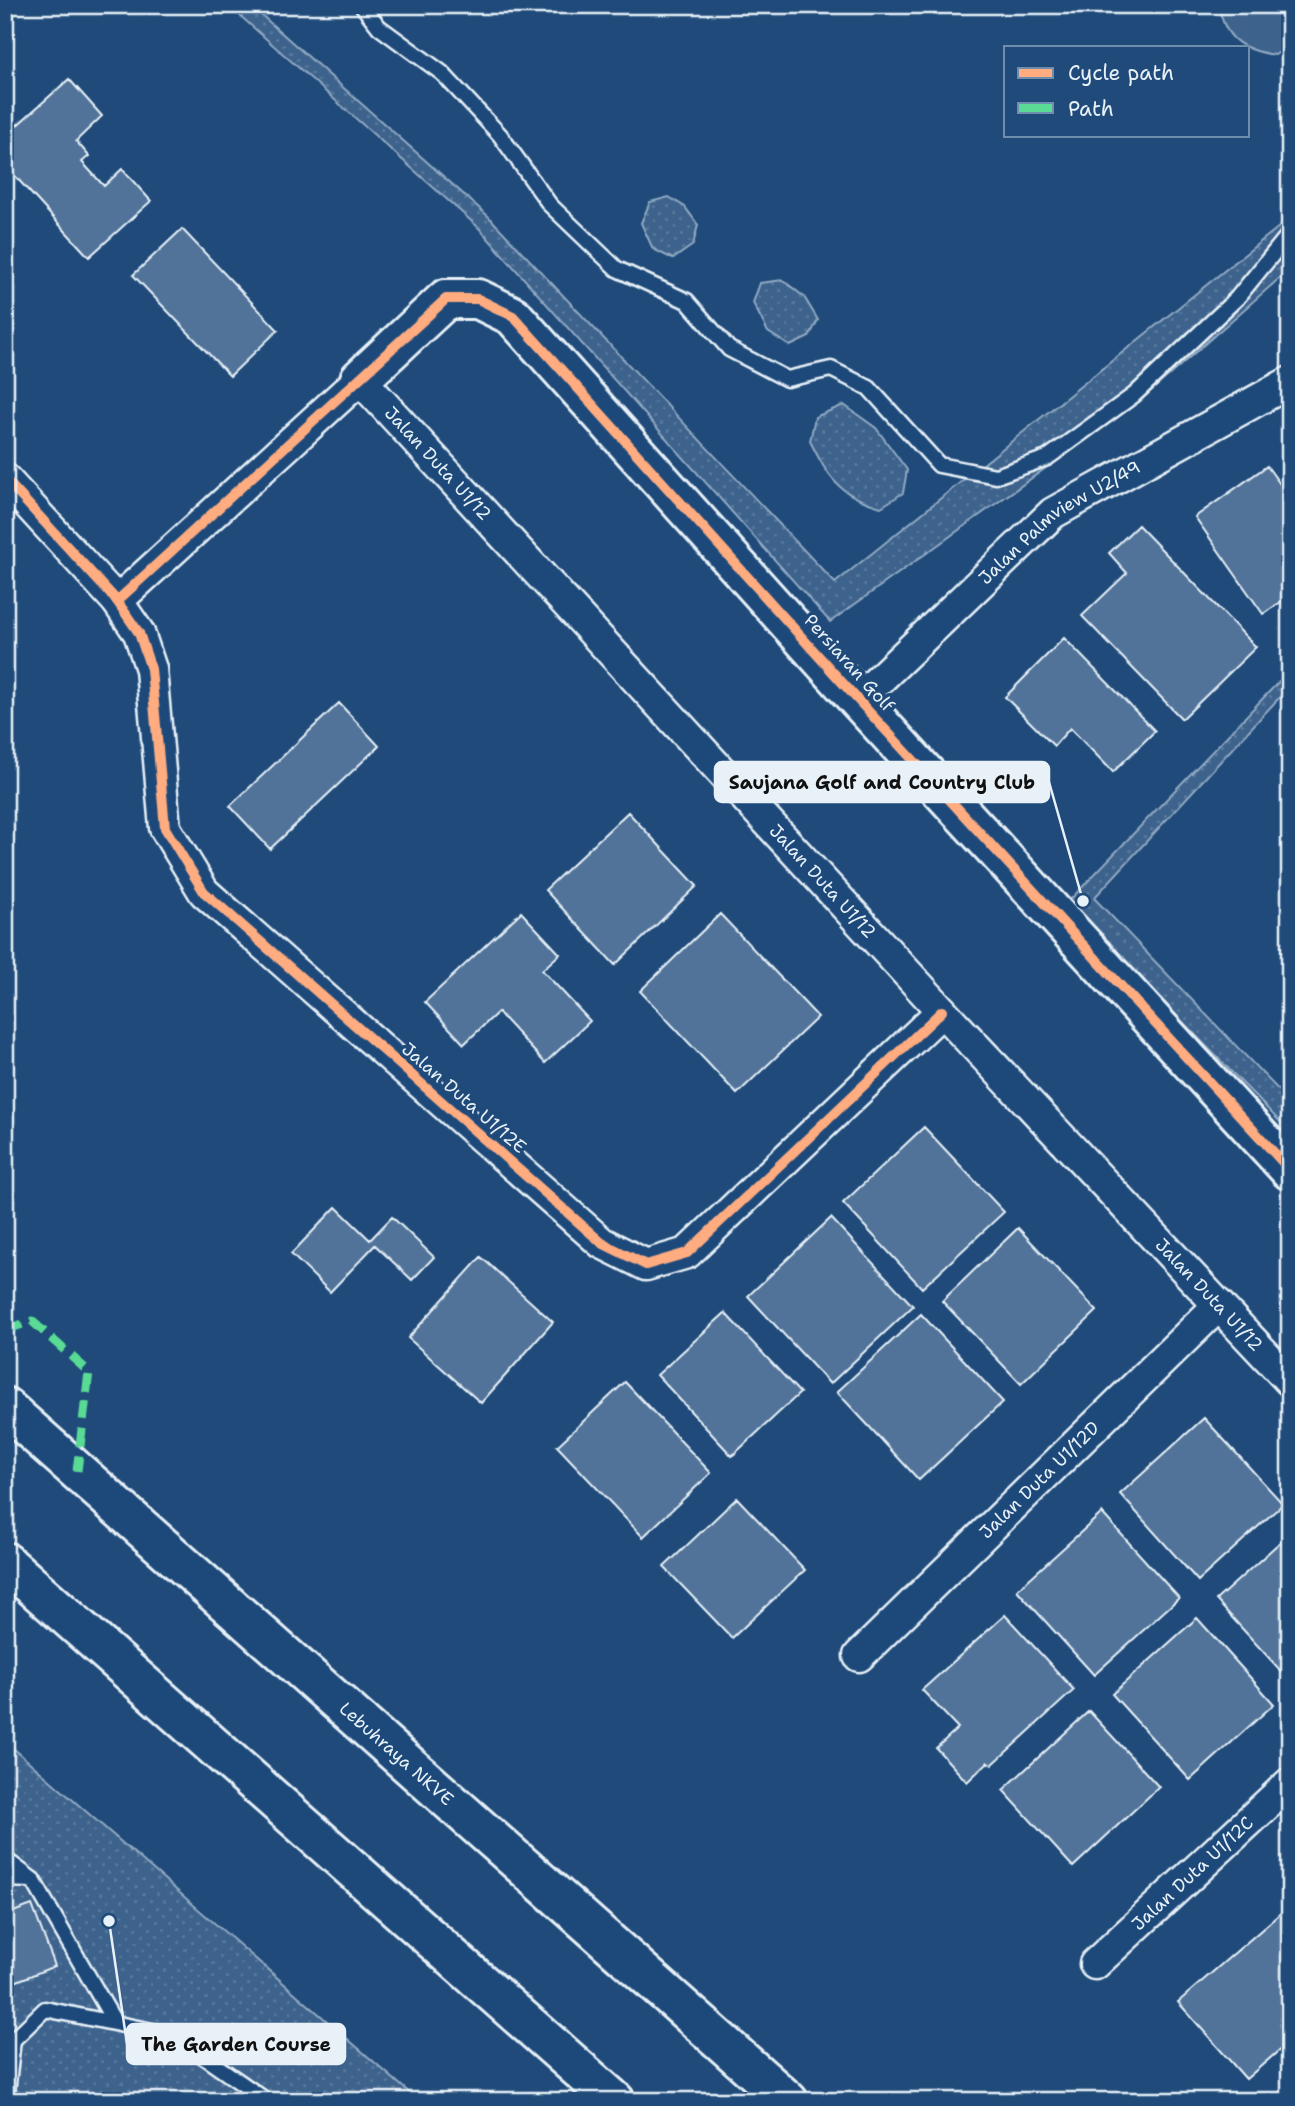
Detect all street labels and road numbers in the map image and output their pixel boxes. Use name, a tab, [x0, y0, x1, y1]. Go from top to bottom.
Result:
street label: Jalan Duta U1/12	[379, 401, 496, 526]
street label: Jalan Palmview U2/49	[974, 455, 1145, 590]
street label: Persiaran Golf	[799, 609, 900, 717]
street label: Jalan Duta U1/12	[764, 819, 881, 944]
street label: Jalan Duta U1/12E	[397, 1037, 531, 1159]
street label: Jalan Duta U1/12	[1150, 1233, 1268, 1357]
street label: Jalan Duta U1/12D	[974, 1416, 1105, 1544]
street label: Lebuhraya NKVE	[334, 1697, 459, 1811]
street label: Jalan Duta U1/12C	[1127, 1811, 1258, 1936]

